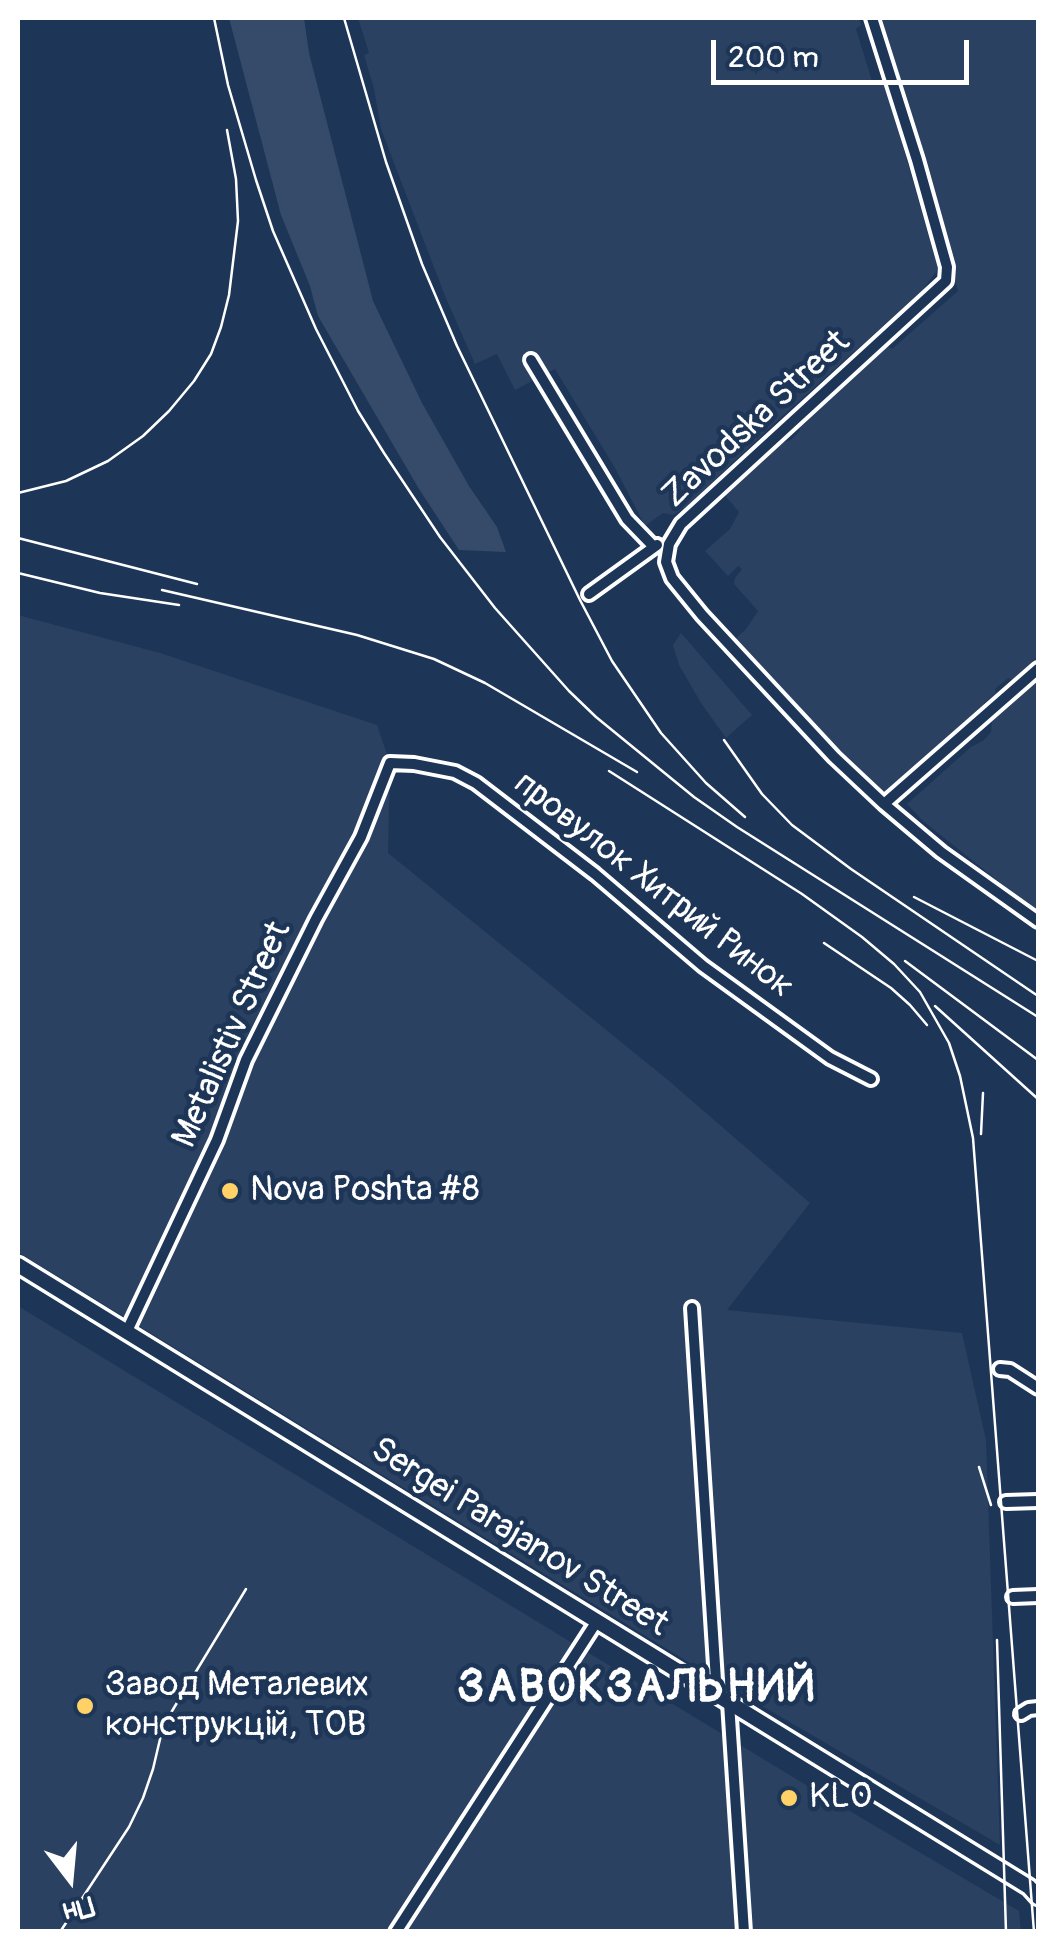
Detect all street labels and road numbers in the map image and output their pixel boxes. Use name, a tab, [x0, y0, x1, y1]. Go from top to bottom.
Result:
street label: Zavodska Street	[655, 322, 859, 518]
street label: провулок Хитрий Ринок	[505, 764, 801, 1008]
street label: Metalistiv Street	[164, 916, 302, 1154]
street label: Sergei Parajanov Street	[363, 1429, 675, 1647]

